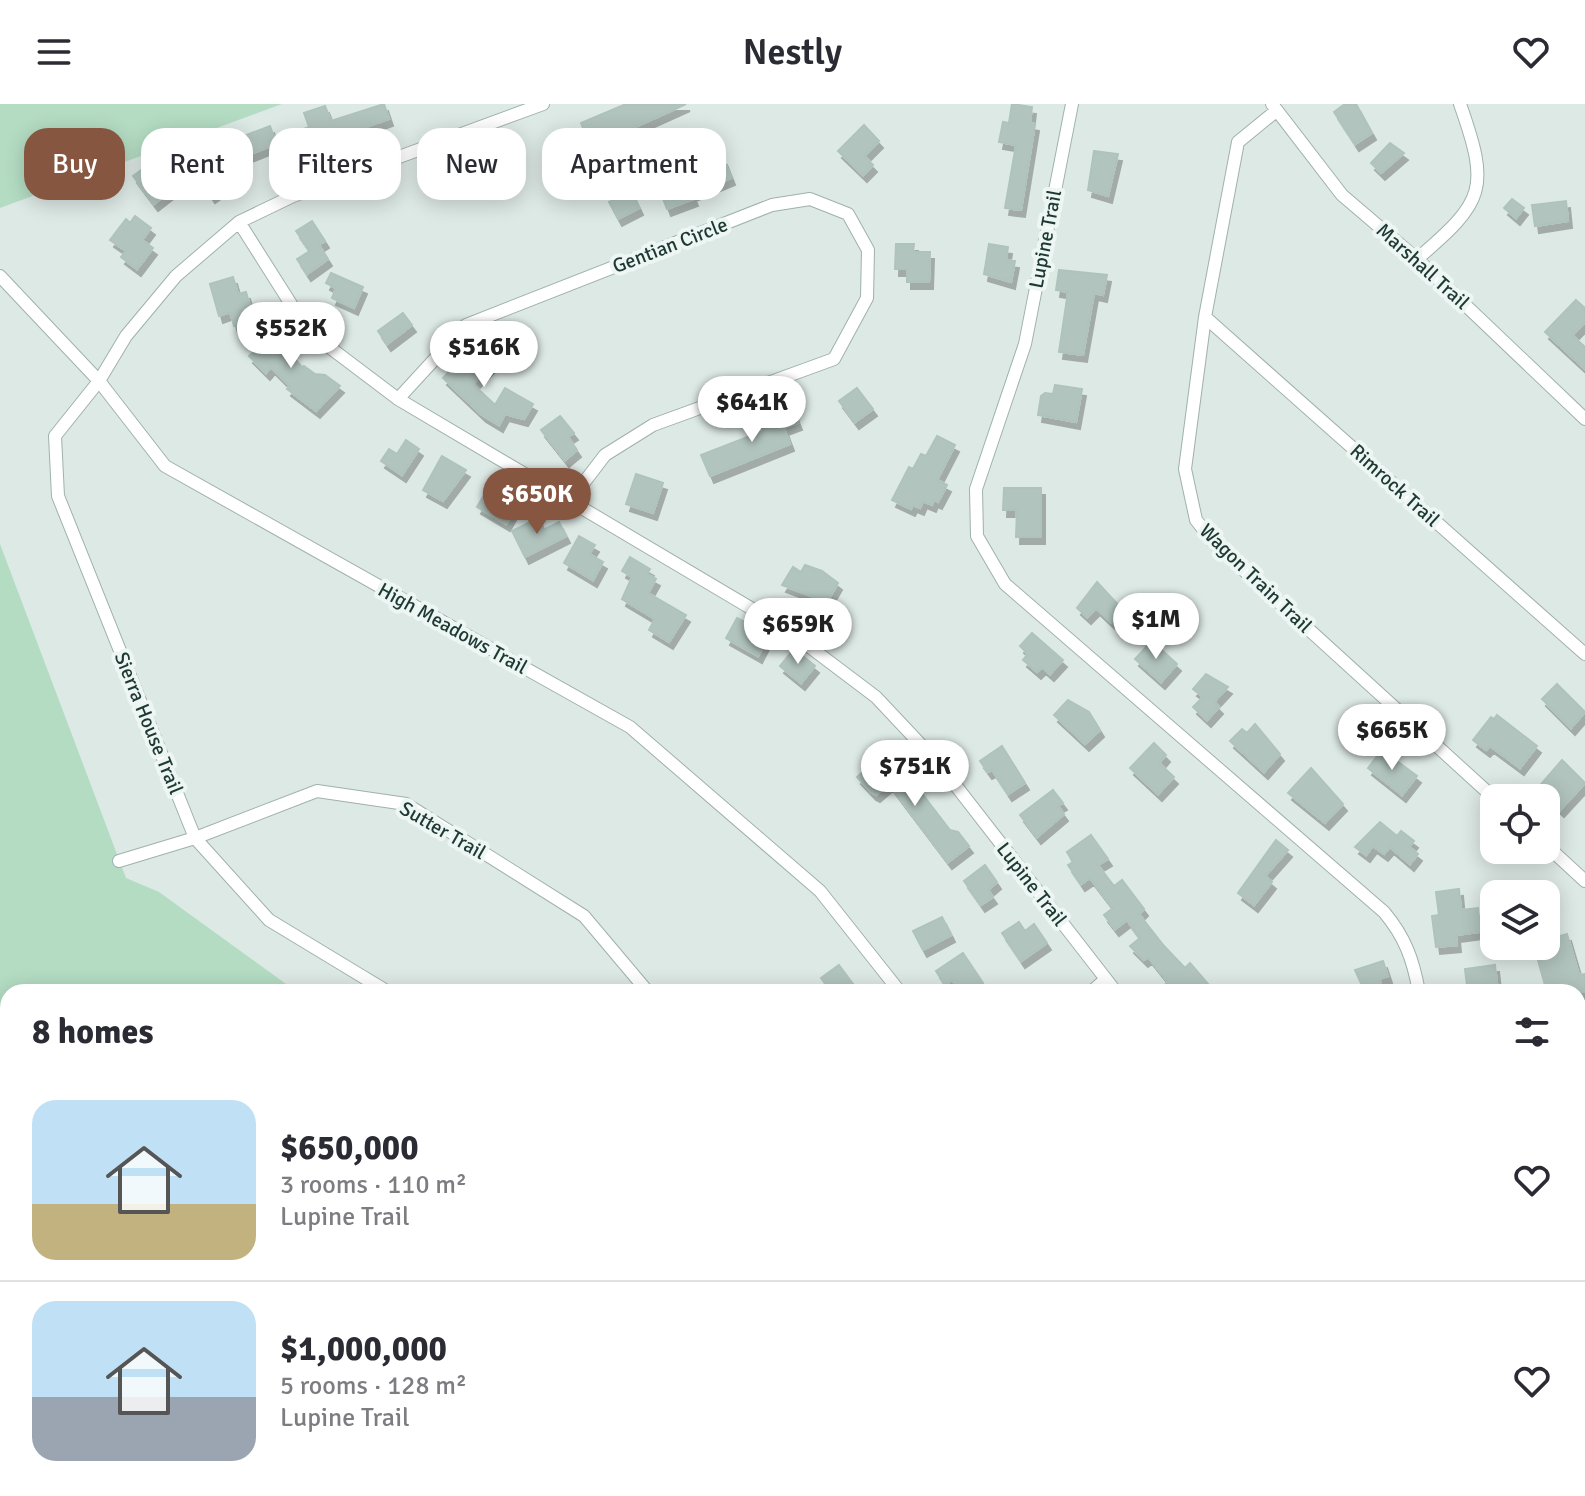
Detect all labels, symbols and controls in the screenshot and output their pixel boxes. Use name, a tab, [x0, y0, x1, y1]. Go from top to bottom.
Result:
icon: menu	[32, 30, 76, 74]
text: Nestly	[743, 30, 842, 75]
icon: heart	[1509, 30, 1553, 74]
chip: Buy	[24, 128, 125, 200]
chip: Rent	[141, 128, 253, 200]
chip: Filters	[269, 128, 401, 200]
chip: New	[417, 128, 526, 200]
chip: Apartment	[542, 128, 726, 200]
street label: Lupine Trail	[1024, 188, 1067, 290]
street label: Gentian Circle	[609, 212, 731, 279]
street label: Marshall Trail	[1371, 218, 1475, 315]
pin: $552K	[235, 302, 347, 370]
text: $552K	[255, 312, 327, 344]
pin: $516K	[428, 321, 540, 389]
text: $516K	[448, 331, 520, 363]
pin: $641K	[696, 376, 808, 444]
text: $641K	[716, 386, 788, 418]
street label: Rimrock Trail	[1345, 439, 1445, 532]
pin: $650K	[481, 468, 593, 536]
text: $650K	[501, 478, 573, 510]
street label: Wagon Train Trail	[1194, 518, 1317, 639]
street label: High Meadows Trail	[374, 577, 532, 680]
pin: $1M	[1117, 593, 1195, 661]
pin: $659K	[742, 598, 854, 666]
text: $1M	[1131, 603, 1181, 635]
text: $659K	[762, 608, 834, 640]
street label: Sierra House Trail	[109, 648, 188, 798]
pin: $665K	[1336, 704, 1448, 772]
text: $665K	[1356, 714, 1428, 746]
pin: $751K	[859, 740, 971, 808]
text: $751K	[879, 750, 951, 782]
map controls	[1480, 784, 1560, 960]
button: locate	[1480, 784, 1560, 864]
street label: Sutter Trail	[395, 796, 490, 865]
street label: Lupine Trail	[991, 837, 1072, 931]
button: layers	[1480, 880, 1560, 960]
icon: filters	[1510, 1010, 1554, 1054]
text: 8 homes	[32, 1011, 153, 1053]
text: $650,000	[280, 1127, 419, 1169]
icon: home	[96, 1132, 192, 1228]
icon: heart	[1510, 1158, 1554, 1202]
text: 3 rooms · 110 m²	[280, 1169, 467, 1201]
text: Lupine Trail	[280, 1201, 410, 1233]
text: $1,000,000	[280, 1328, 447, 1370]
icon: home	[96, 1333, 192, 1429]
icon: heart	[1510, 1359, 1554, 1403]
text: 5 rooms · 128 m²	[280, 1370, 467, 1402]
text: Lupine Trail	[280, 1402, 410, 1434]

